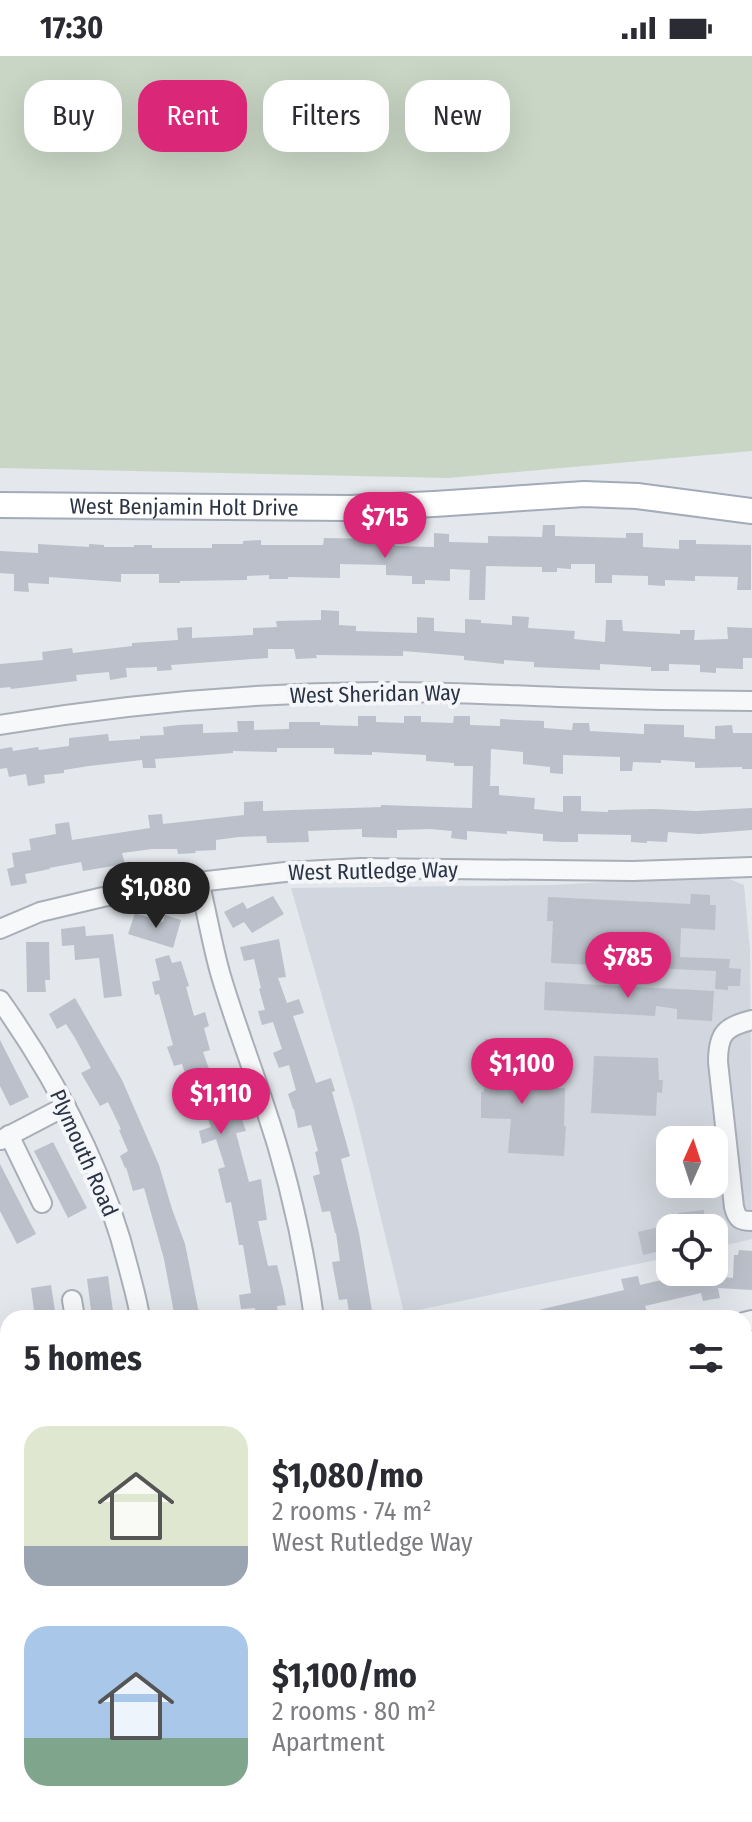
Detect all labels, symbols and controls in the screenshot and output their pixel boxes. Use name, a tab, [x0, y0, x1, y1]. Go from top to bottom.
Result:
text: 17:30	[40, 10, 103, 46]
chip: Buy	[24, 80, 122, 152]
chip: Rent	[138, 80, 247, 152]
chip: Filters	[263, 80, 389, 152]
chip: New	[405, 80, 510, 152]
street label: West Benjamin Holt Drive	[70, 492, 298, 521]
pin: $715	[338, 492, 432, 560]
text: $715	[361, 502, 409, 533]
street label: West Sheridan Way	[289, 679, 461, 709]
street label: West Rutledge Way	[288, 856, 458, 886]
pin: $1,080	[91, 862, 221, 930]
text: $1,080	[121, 872, 191, 903]
pin: $785	[581, 932, 675, 1000]
text: $785	[603, 942, 653, 973]
pin: $1,100	[457, 1038, 587, 1106]
text: $1,100	[489, 1048, 555, 1079]
pin: $1,110	[156, 1068, 286, 1136]
text: $1,110	[190, 1078, 252, 1109]
street label: Plymouth Road	[44, 1085, 124, 1221]
north arrow	[656, 1126, 728, 1198]
map controls	[656, 1126, 728, 1286]
button: locate	[656, 1214, 728, 1286]
icon: filters	[684, 1336, 728, 1380]
text: 5 homes	[24, 1338, 142, 1379]
text: $1,080/mo	[272, 1455, 423, 1496]
icon: home	[88, 1458, 184, 1554]
text: 2 rooms · 74 m²	[272, 1496, 432, 1527]
text: West Rutledge Way	[272, 1527, 473, 1558]
text: $1,100/mo	[272, 1655, 417, 1696]
icon: home	[88, 1658, 184, 1754]
text: 2 rooms · 80 m²	[272, 1696, 436, 1727]
text: Apartment	[272, 1727, 385, 1758]

